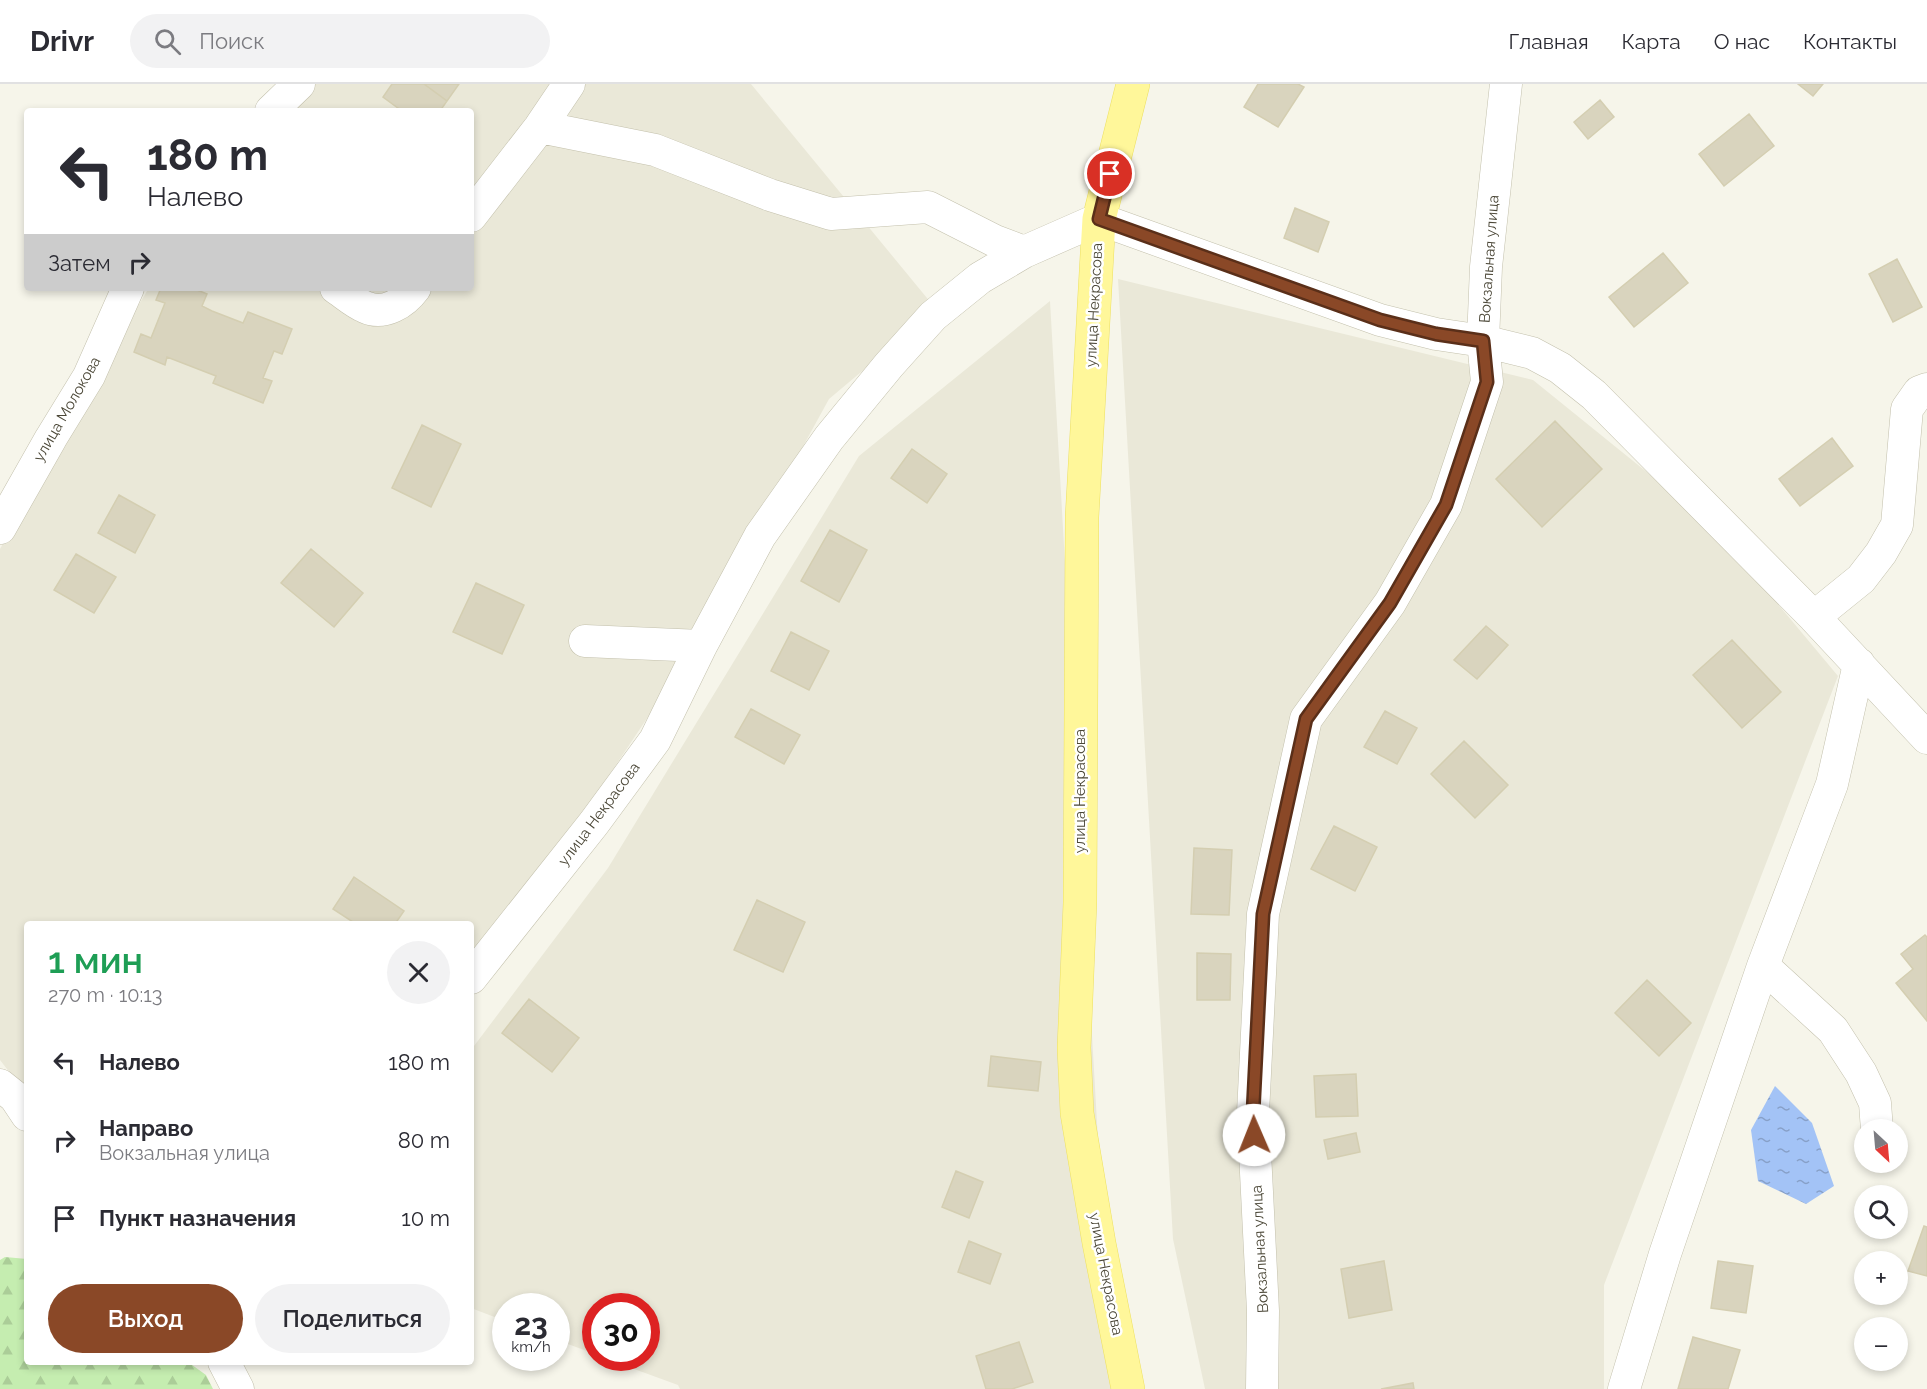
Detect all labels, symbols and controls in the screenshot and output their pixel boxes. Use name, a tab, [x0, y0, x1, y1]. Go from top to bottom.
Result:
search box	[130, 14, 550, 68]
text: Drivr	[30, 25, 94, 58]
icon: search	[151, 25, 184, 58]
text: Поиск	[199, 28, 265, 54]
text: Главная	[1509, 29, 1589, 54]
text: Карта	[1622, 29, 1681, 54]
text: О нас	[1714, 29, 1770, 54]
text: Контакты	[1803, 29, 1897, 54]
text: 180 m	[147, 131, 268, 180]
icon: left	[48, 132, 126, 210]
pin	[1084, 148, 1135, 199]
icon: arrive	[1093, 157, 1126, 190]
text: Налево	[147, 181, 243, 212]
street label: Вокзальная улица	[1476, 194, 1502, 324]
street label: улица Некрасова	[1082, 242, 1106, 368]
icon: right	[123, 246, 156, 279]
text: Затем	[48, 250, 111, 276]
street label: улица Молокова	[30, 353, 104, 465]
street label: улица Некрасова	[1071, 729, 1089, 853]
street label: улица Некрасова	[554, 759, 644, 869]
text: 1 мин	[48, 939, 143, 981]
button: close	[387, 941, 450, 1004]
text: 270 m · 10:13	[48, 983, 163, 1007]
icon: left	[48, 1046, 81, 1079]
text: Налево	[99, 1049, 180, 1075]
text: 180 m	[388, 1049, 450, 1075]
position arrow	[1222, 1103, 1286, 1167]
text: Направо	[99, 1115, 193, 1141]
north arrow	[1854, 1119, 1908, 1173]
map controls	[1854, 1119, 1908, 1371]
icon: right	[48, 1124, 81, 1157]
text: 80 m	[398, 1127, 450, 1153]
text: Вокзальная улица	[99, 1141, 270, 1165]
street label: Вокзальная улица	[1248, 1185, 1272, 1313]
button: search	[1854, 1185, 1908, 1239]
icon: arrive	[48, 1202, 81, 1235]
text: Пункт назначения	[99, 1205, 296, 1231]
text: 10 m	[401, 1205, 450, 1231]
street label: улица Некрасова	[1085, 1211, 1127, 1337]
button: +	[1854, 1251, 1908, 1305]
button: Выход	[48, 1284, 243, 1353]
button: Поделиться	[255, 1284, 450, 1353]
speed limit sign: 30	[582, 1293, 660, 1371]
text: 23	[514, 1307, 548, 1342]
button: −	[1854, 1317, 1908, 1371]
text: km/h	[511, 1338, 551, 1356]

